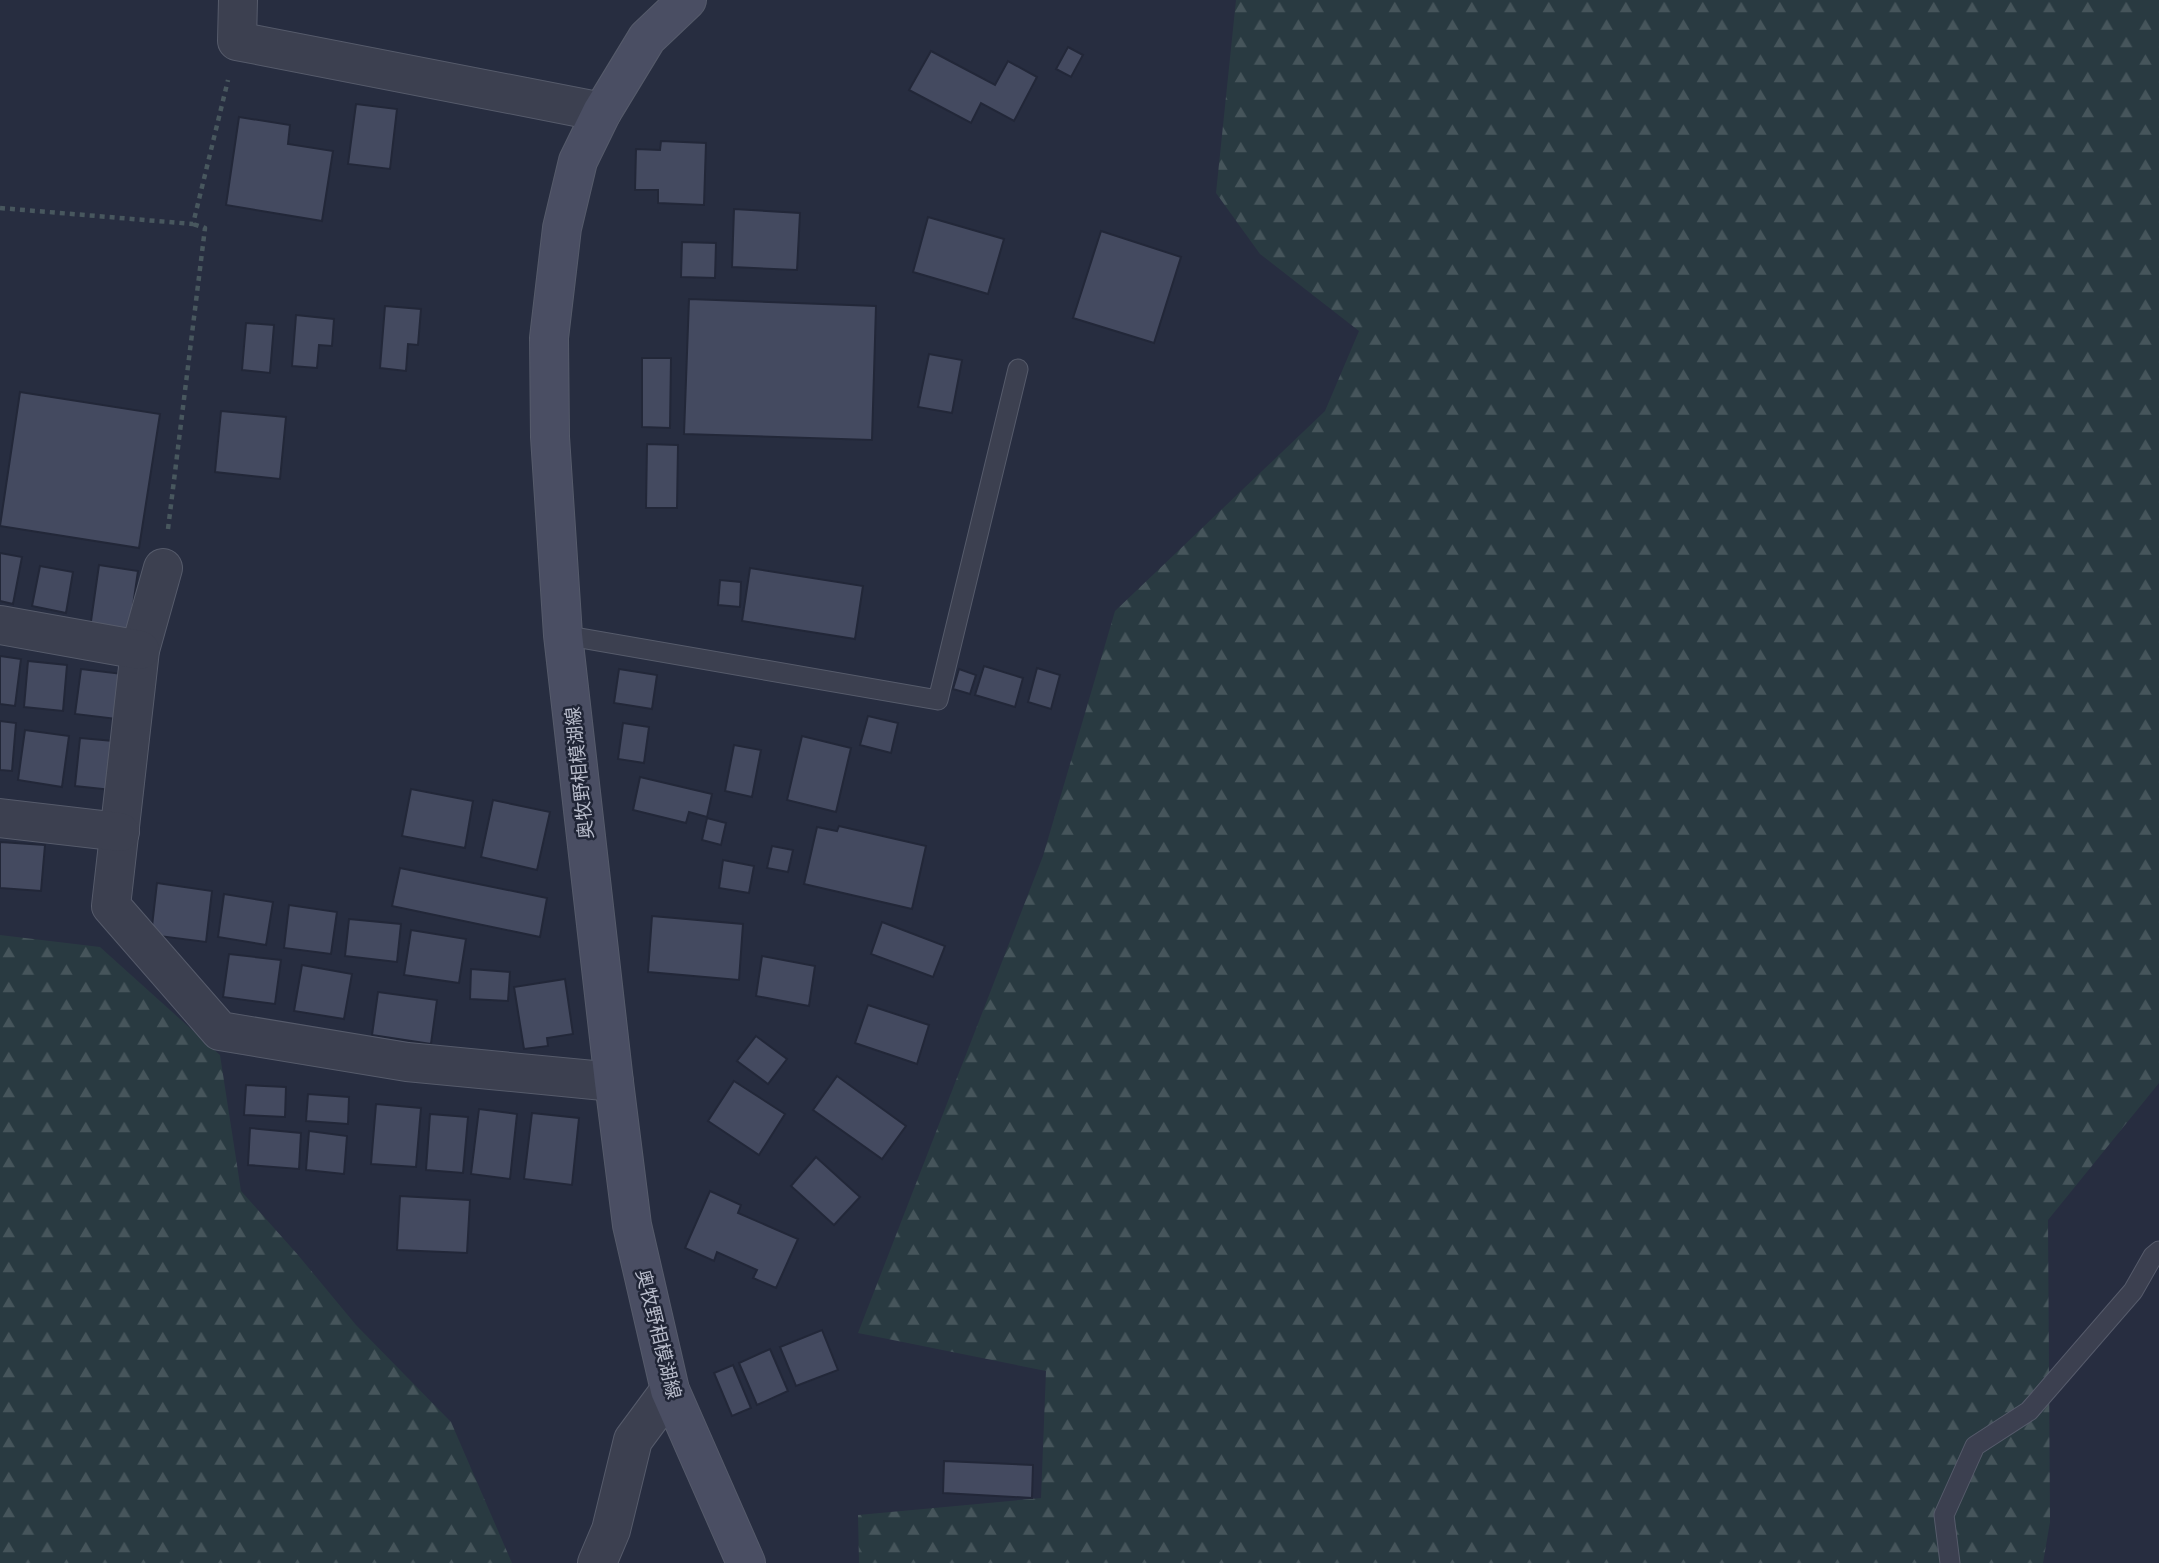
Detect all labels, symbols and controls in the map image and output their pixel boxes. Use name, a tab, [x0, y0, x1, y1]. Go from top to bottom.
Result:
street label: 奥牧野相模湖線	[561, 706, 597, 840]
street label: 奥牧野相模湖線	[632, 1267, 686, 1401]

